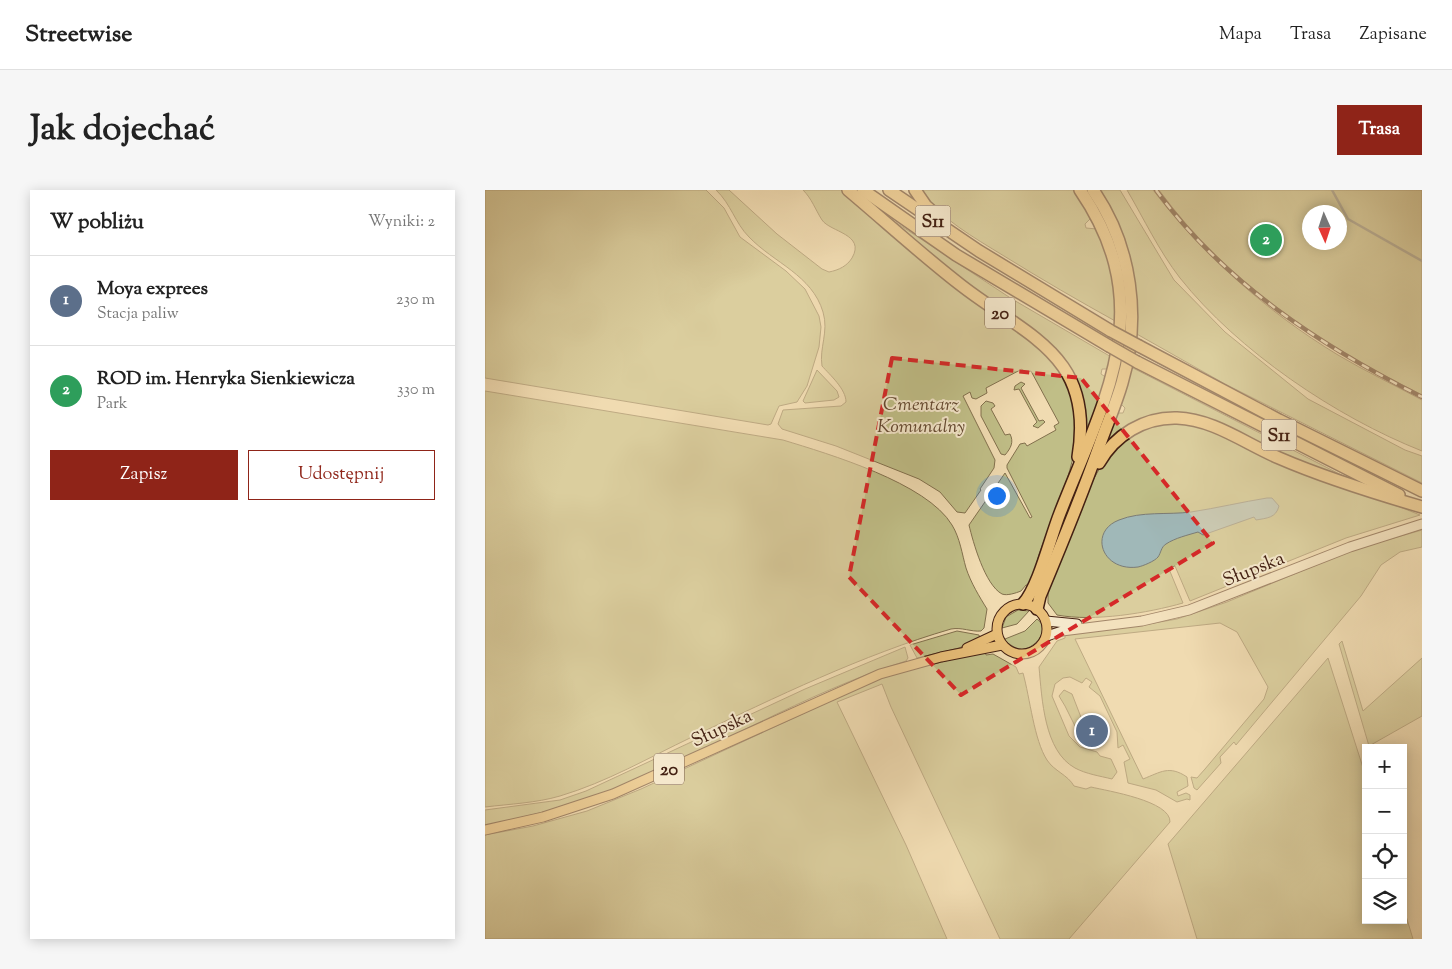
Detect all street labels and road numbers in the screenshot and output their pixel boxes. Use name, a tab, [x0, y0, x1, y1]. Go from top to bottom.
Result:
road number: S11	[915, 206, 951, 236]
road number: 20	[985, 298, 1015, 328]
road number: S11	[1261, 420, 1297, 450]
street label: Słupska	[1219, 546, 1289, 595]
street label: Słupska	[687, 703, 757, 755]
road number: 20	[654, 754, 684, 784]

